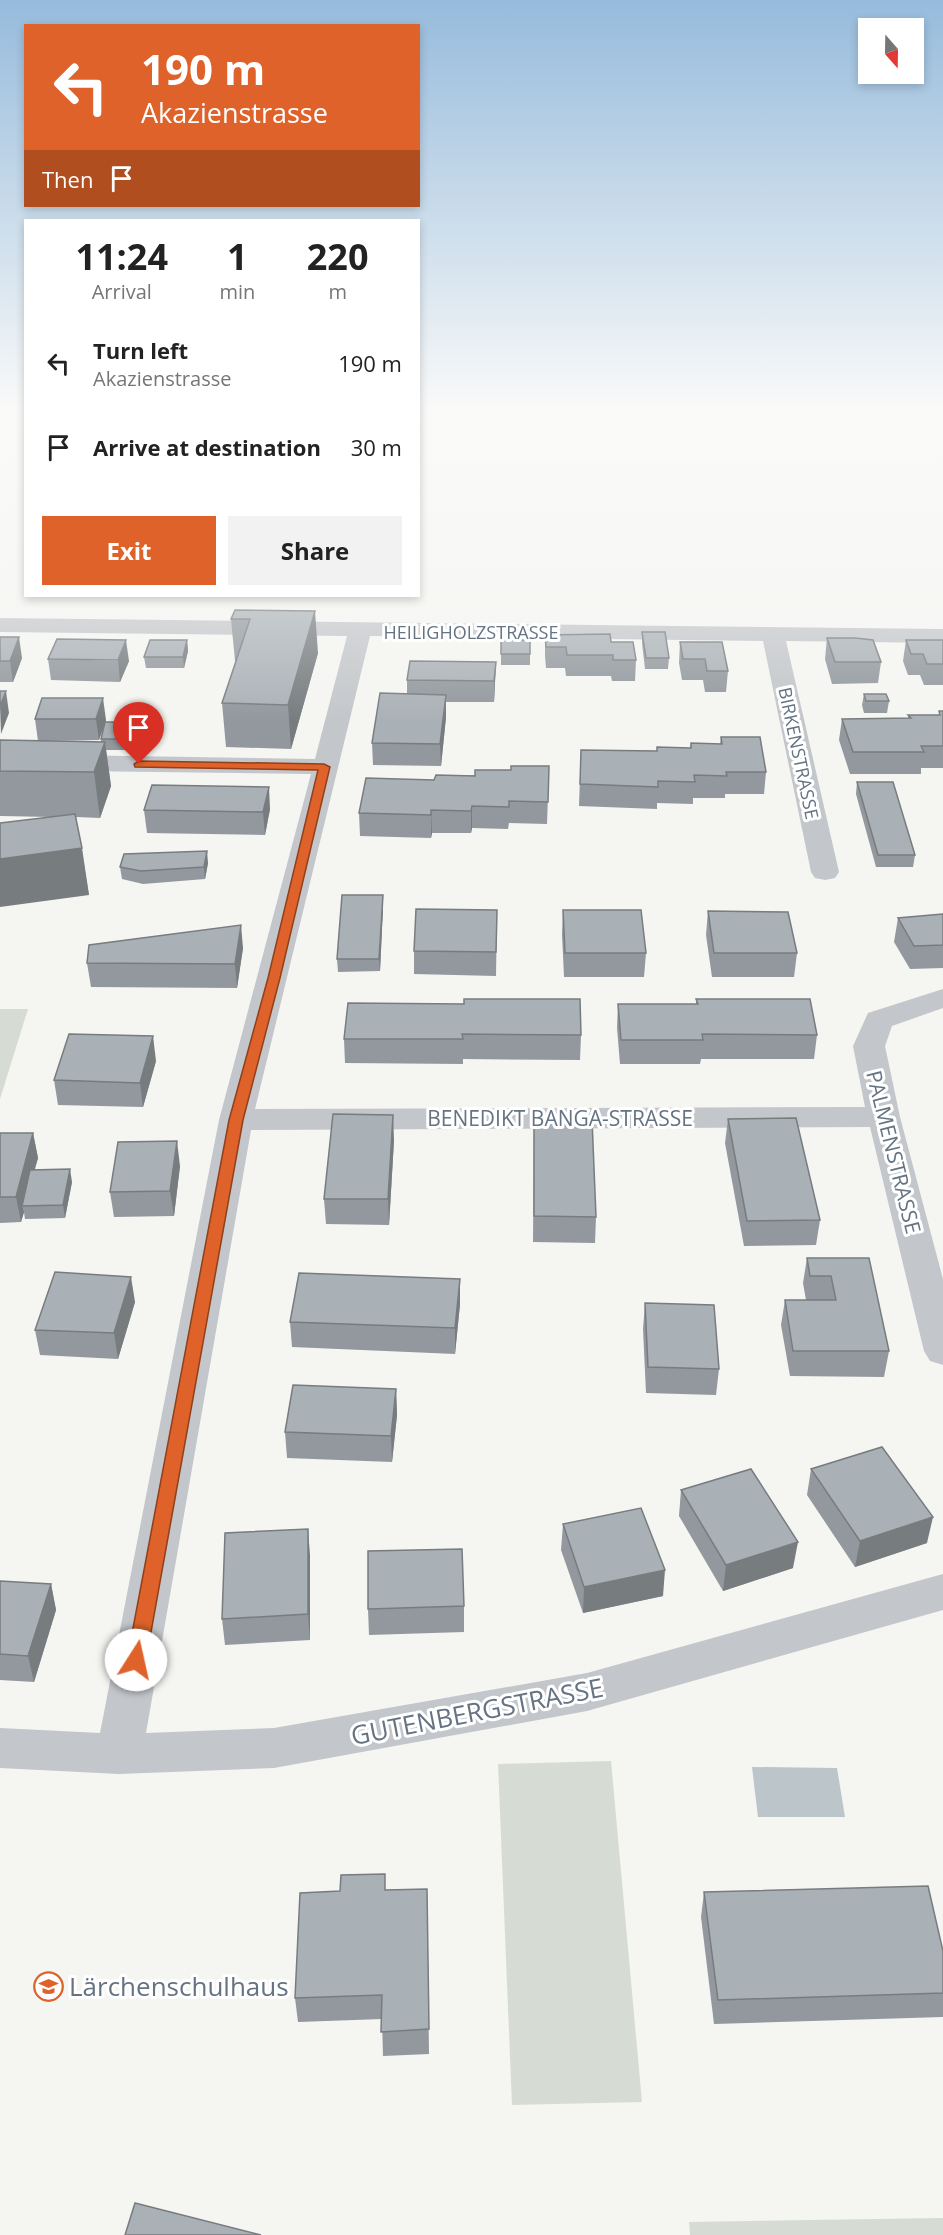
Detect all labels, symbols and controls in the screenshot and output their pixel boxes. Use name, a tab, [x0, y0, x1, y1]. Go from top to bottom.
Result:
north arrow	[858, 18, 924, 84]
map controls	[858, 18, 924, 84]
text: 190 m	[141, 40, 265, 97]
icon: left	[42, 48, 120, 126]
text: Akazienstrasse	[141, 94, 328, 131]
icon: arrive	[105, 162, 138, 195]
text: Then	[42, 164, 93, 194]
text: 11:24	[75, 232, 168, 281]
text: 1	[227, 232, 248, 281]
text: 220	[307, 232, 369, 281]
text: Arrival	[92, 278, 152, 305]
text: min	[219, 278, 255, 305]
text: m	[328, 278, 347, 305]
text: Turn left	[93, 335, 188, 365]
icon: left	[42, 347, 75, 380]
text: 190 m	[338, 348, 402, 378]
text: Akazienstrasse	[93, 365, 231, 392]
icon: arrive	[42, 431, 75, 464]
text: Arrive at destination	[93, 432, 321, 462]
text: 30 m	[351, 432, 402, 462]
button: Exit	[42, 516, 216, 585]
button: Share	[228, 516, 402, 585]
street label: HEILIGHOLZSTRASSE	[384, 620, 558, 644]
street label: BIRKENSTRASSE	[773, 685, 825, 821]
pin	[113, 702, 164, 764]
icon: arrive	[122, 711, 155, 744]
street label: PALMENSTRASSE	[860, 1067, 928, 1237]
street label: BENEDIKT BANGA-STRASSE	[427, 1104, 693, 1132]
position arrow	[104, 1628, 168, 1692]
street label: GUTENBERGSTRASSE	[348, 1669, 606, 1753]
place label: Lärchenschulhaus	[69, 1968, 289, 2004]
school or university icon: Lärchenschulhaus	[32, 1970, 64, 2002]

